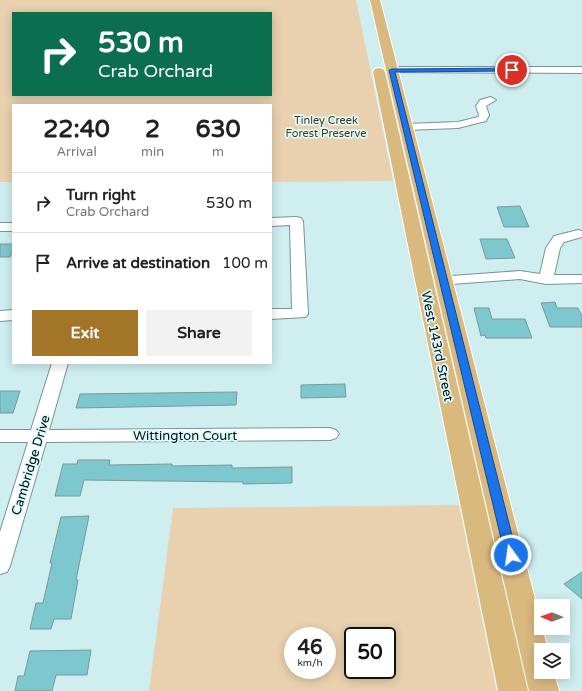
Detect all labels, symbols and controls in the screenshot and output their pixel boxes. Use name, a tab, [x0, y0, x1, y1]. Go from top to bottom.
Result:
text: 530 m	[98, 26, 184, 60]
icon: right	[32, 28, 84, 80]
pin	[495, 53, 529, 87]
icon: arrive	[501, 59, 523, 81]
text: Crab Orchard	[98, 60, 213, 82]
park label: Tinley Creek Forest Preserve	[286, 114, 366, 140]
text: 22:40	[43, 115, 110, 144]
text: 2	[145, 115, 160, 144]
text: 630	[195, 115, 241, 144]
text: Arrival	[56, 144, 97, 160]
text: min	[141, 144, 164, 160]
text: m	[212, 144, 224, 160]
text: Turn right	[66, 186, 136, 204]
icon: right	[32, 192, 54, 214]
text: 530 m	[206, 194, 252, 212]
text: Crab Orchard	[66, 204, 149, 220]
icon: arrive	[32, 252, 54, 274]
text: Arrive at destination	[66, 254, 210, 272]
text: 100 m	[222, 254, 268, 272]
street label: West 143rd Street	[418, 290, 457, 403]
button: Exit	[32, 310, 138, 356]
button: Share	[146, 310, 252, 356]
street label: Cambridge Drive	[8, 413, 54, 517]
street label: Wittington Court	[133, 428, 237, 444]
position arrow	[490, 534, 532, 576]
north arrow	[534, 599, 570, 635]
map controls	[534, 599, 570, 679]
speed limit sign: 50	[344, 627, 396, 679]
text: 46	[297, 636, 323, 660]
button: layers	[534, 643, 570, 679]
text: km/h	[297, 657, 323, 669]

